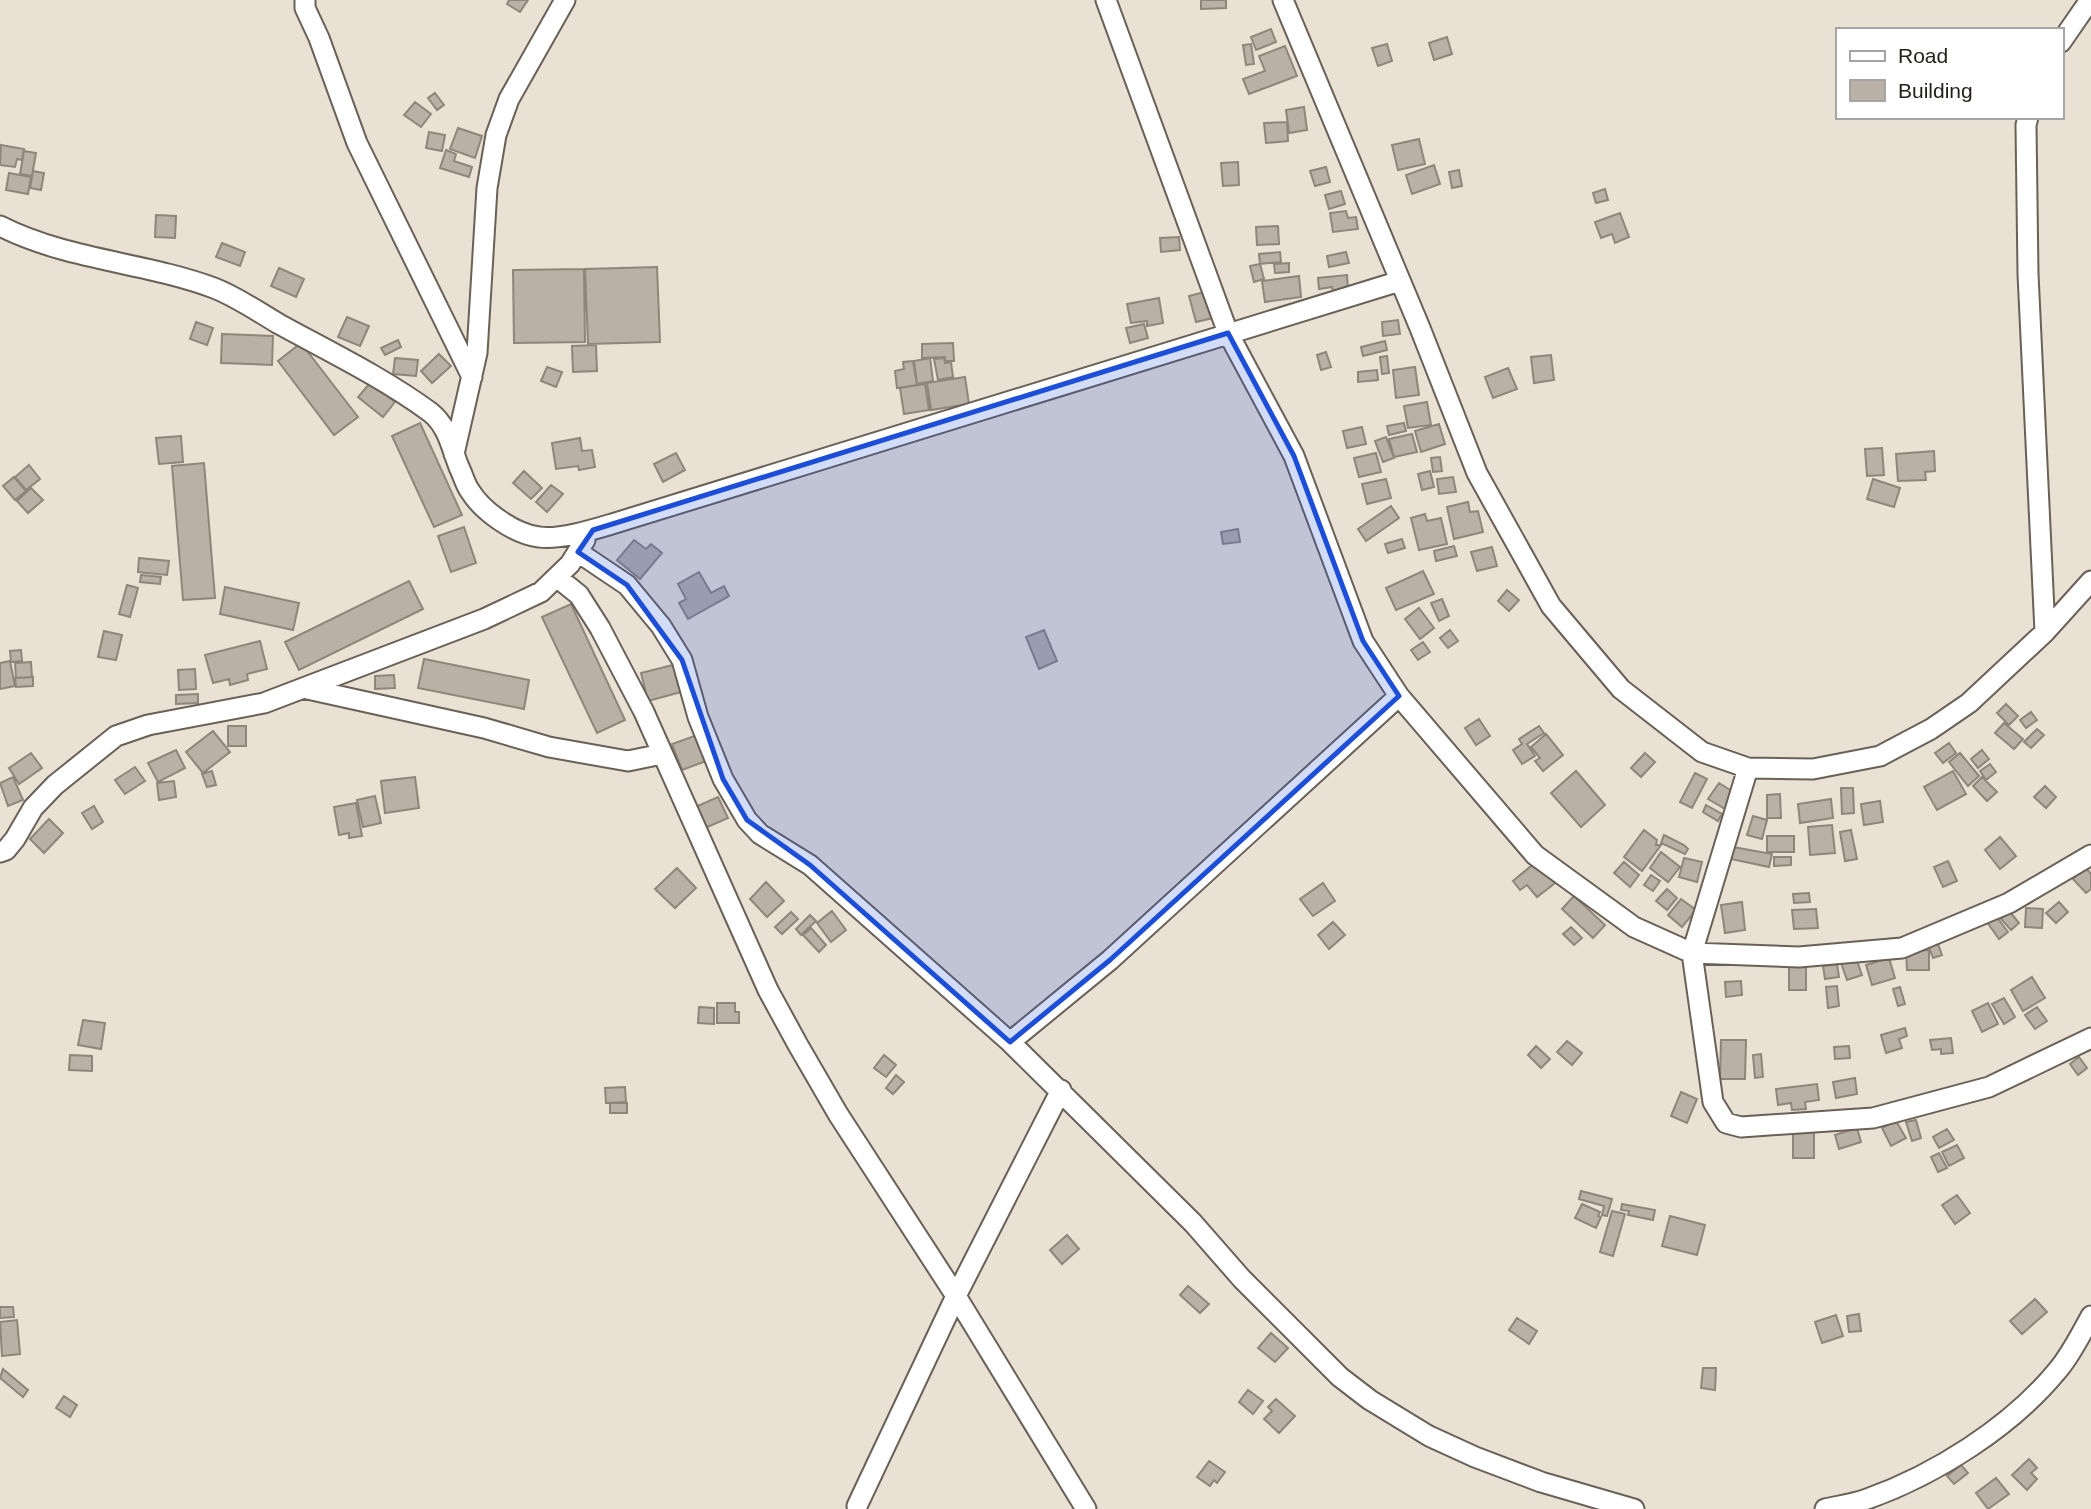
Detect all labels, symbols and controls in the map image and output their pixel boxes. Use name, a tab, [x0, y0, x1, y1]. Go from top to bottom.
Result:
legend	[1836, 28, 2063, 119]
text: Road	[1898, 44, 1948, 67]
text: Building	[1898, 79, 1973, 102]

